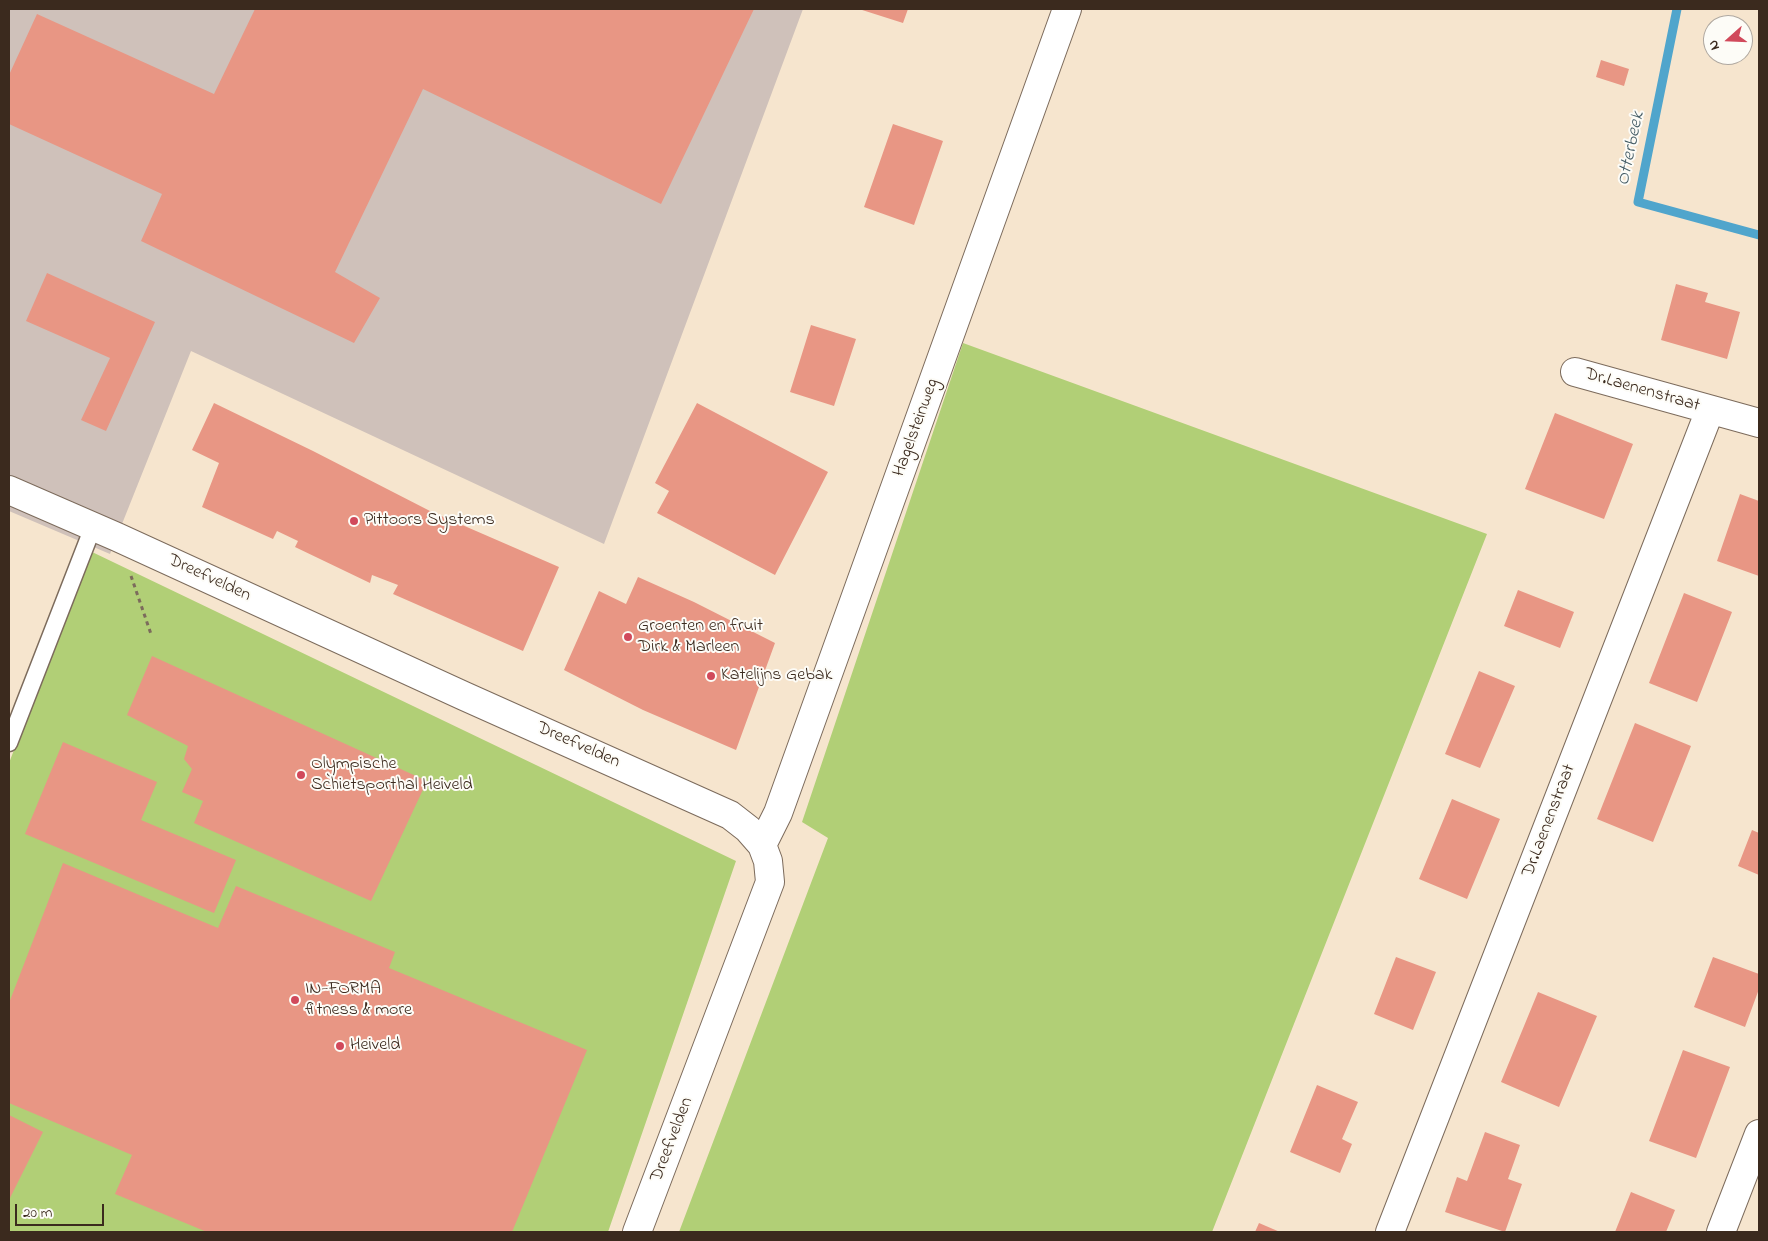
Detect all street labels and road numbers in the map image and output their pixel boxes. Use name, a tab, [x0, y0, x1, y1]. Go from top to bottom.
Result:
street label: Dr.Laenenstraat	[1582, 364, 1702, 418]
street label: Hagelsteinweg	[889, 376, 945, 480]
street label: Dreefvelden	[164, 550, 254, 608]
street label: Dreefvelden	[533, 718, 623, 774]
street label: Dr.Laenenstraat	[1519, 762, 1581, 880]
street label: Dreefvelden	[647, 1095, 699, 1185]

